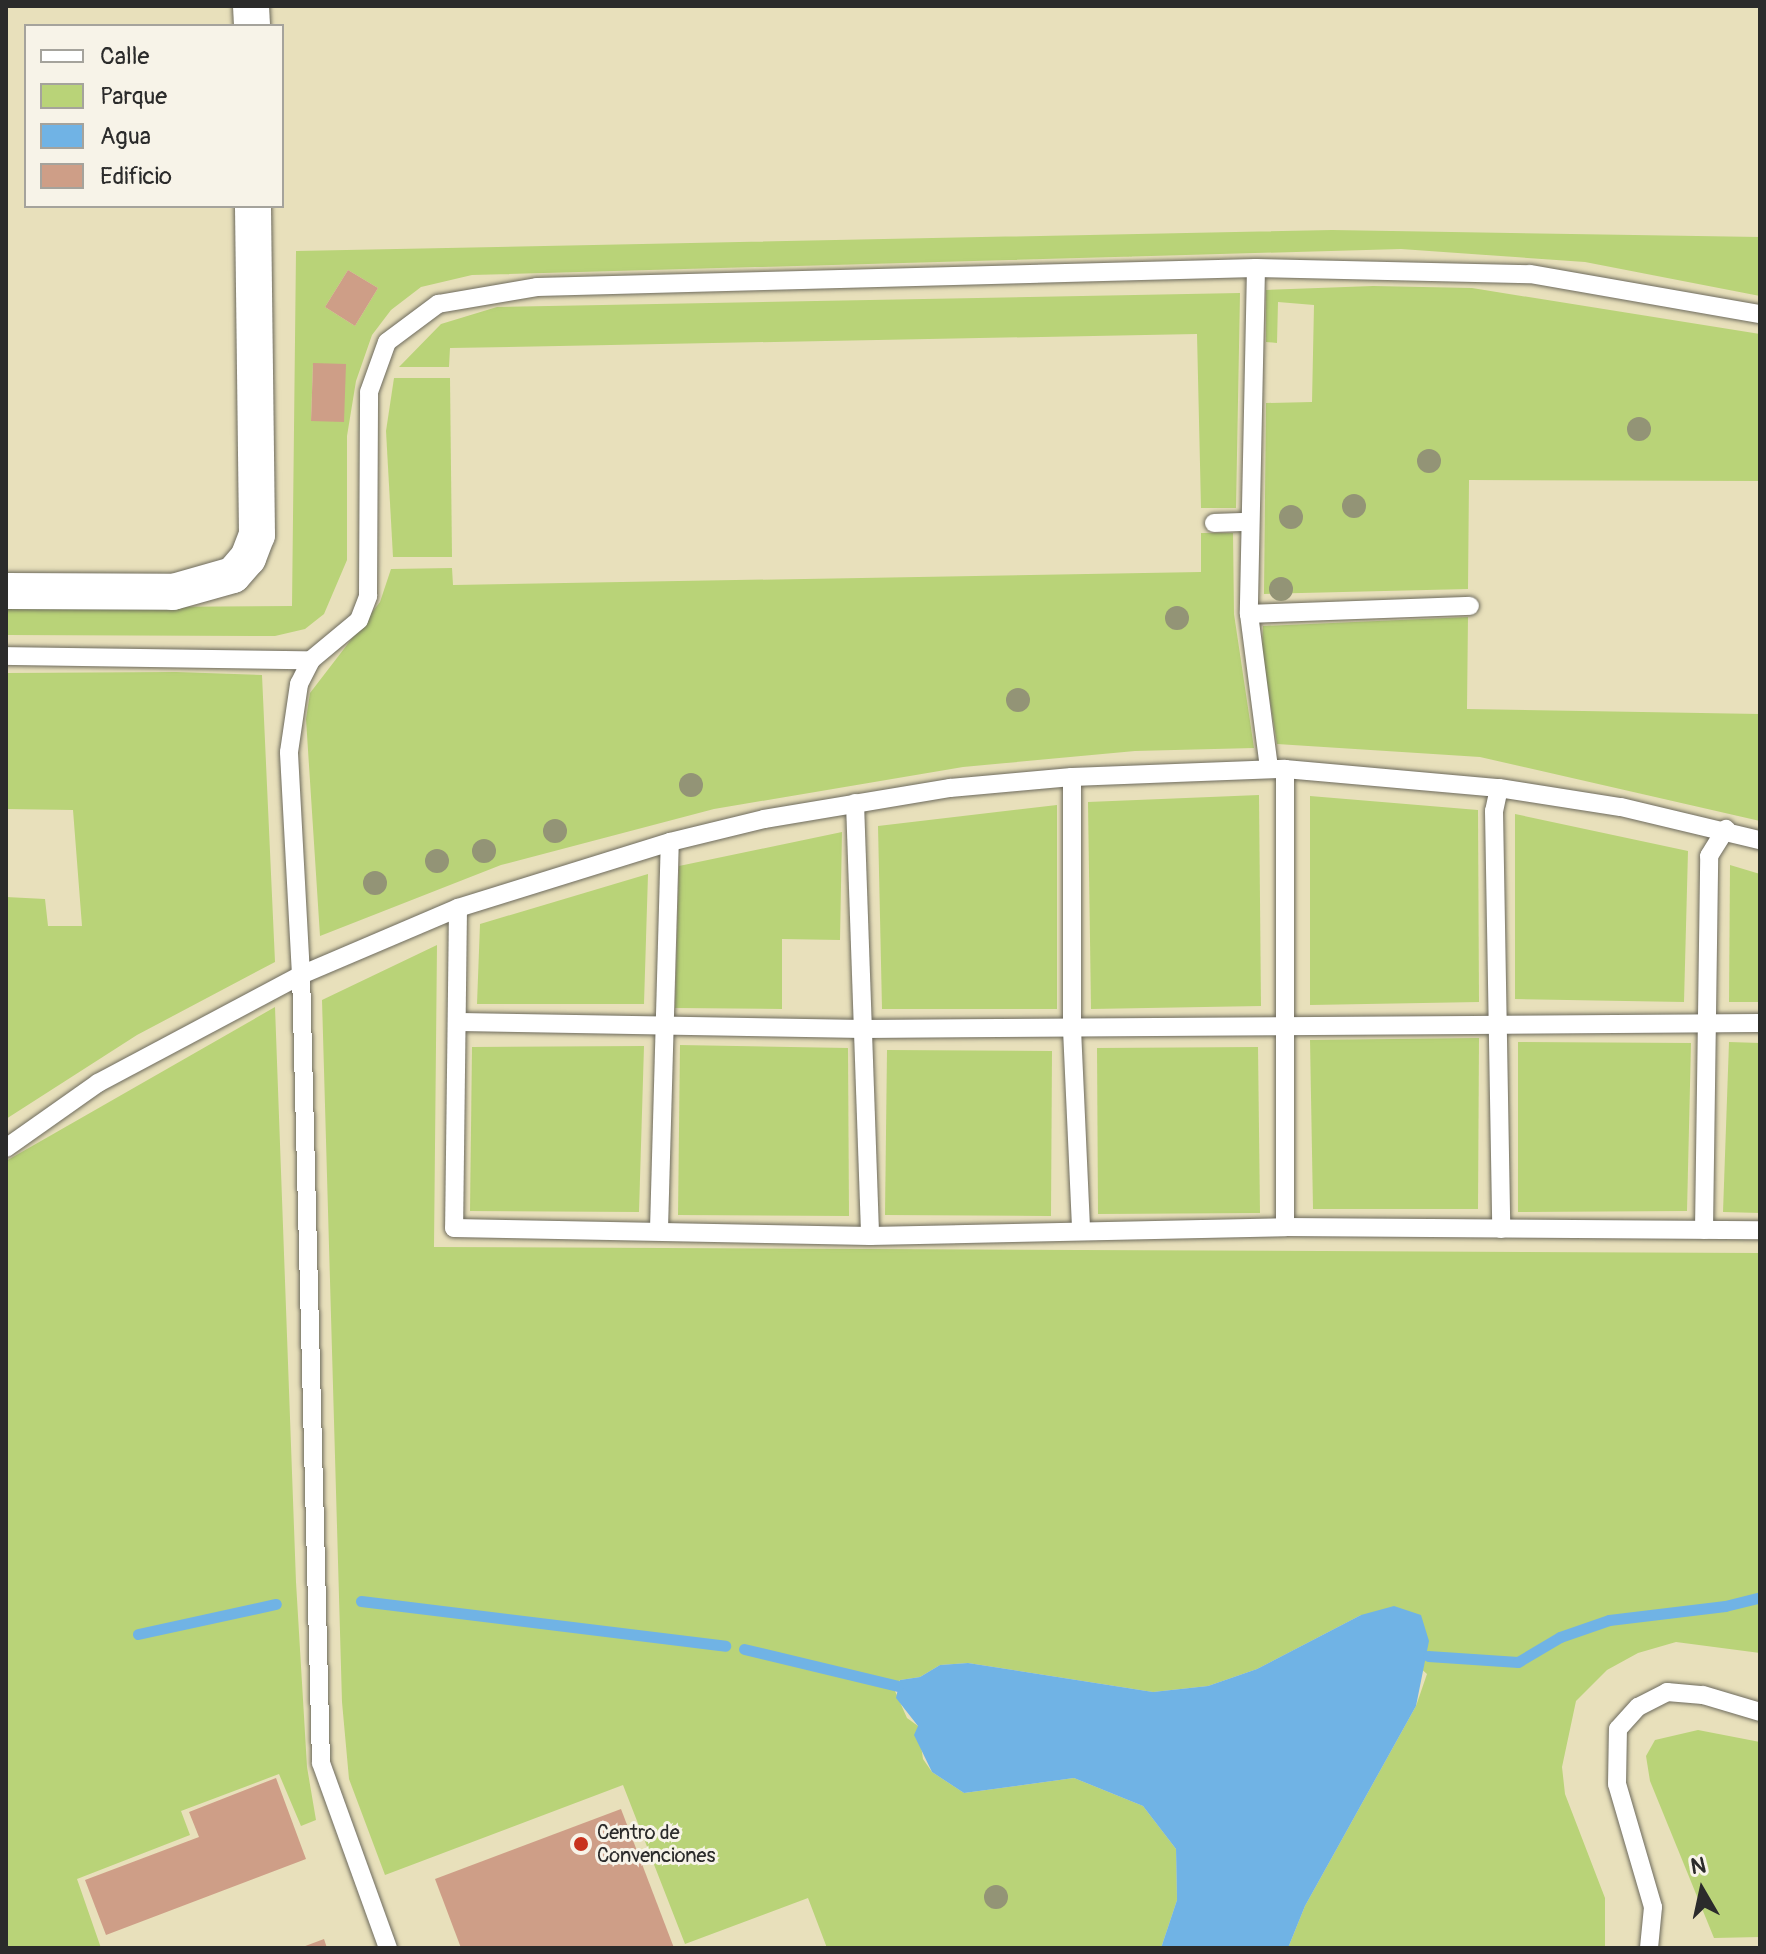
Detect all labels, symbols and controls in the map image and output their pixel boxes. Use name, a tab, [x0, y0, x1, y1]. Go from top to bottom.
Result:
legend	[24, 24, 284, 208]
text: Calle	[100, 42, 149, 71]
text: Parque	[100, 82, 167, 111]
text: Agua	[100, 122, 151, 151]
text: Edificio	[100, 162, 172, 191]
place label: Centro de Convenciones	[597, 1820, 715, 1867]
marker: Centro de Convenciones	[572, 1835, 590, 1853]
north arrow	[1662, 1850, 1742, 1930]
text: N	[1689, 1851, 1708, 1881]

